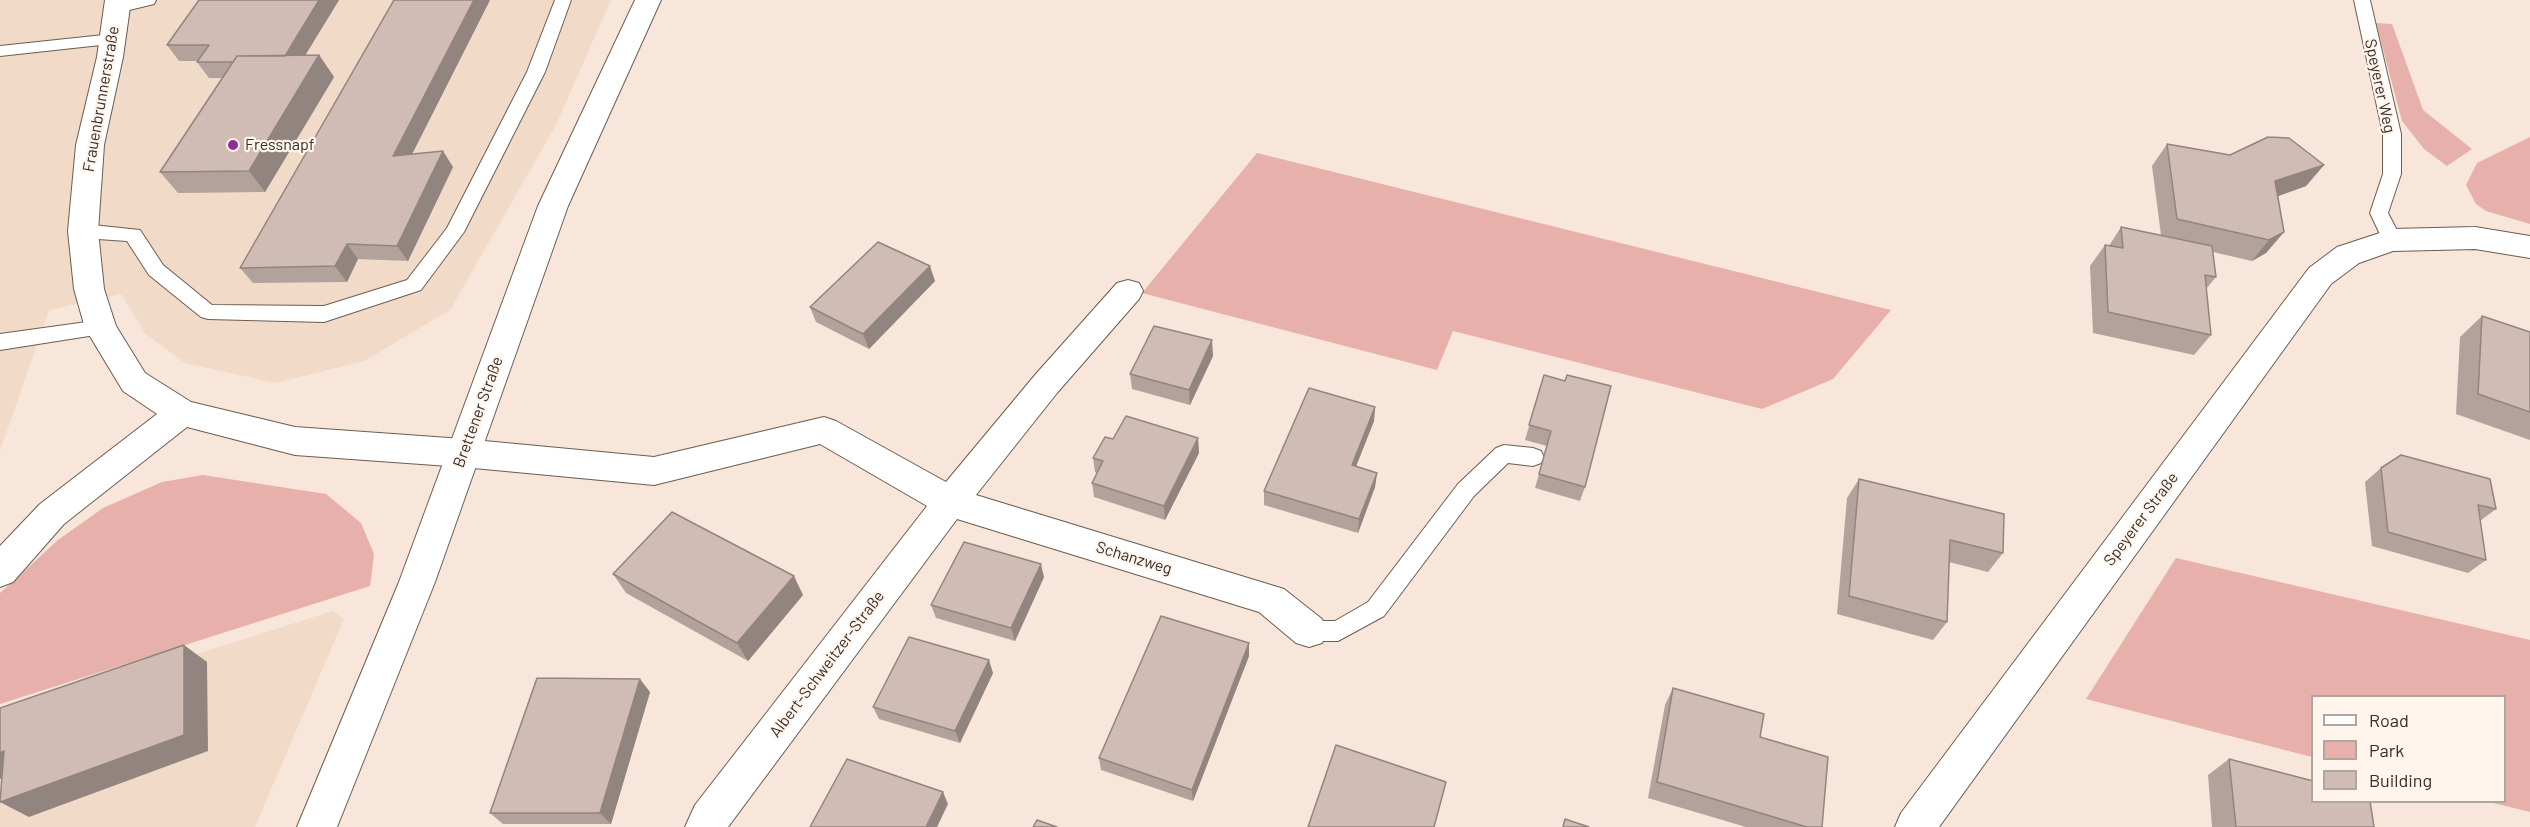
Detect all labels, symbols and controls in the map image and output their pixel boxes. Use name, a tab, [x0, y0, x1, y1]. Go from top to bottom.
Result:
street label: Frauenbrunnerstraße	[79, 24, 123, 174]
street label: Speyerer Weg	[2361, 37, 2399, 135]
place label: Fressnapf	[245, 135, 315, 155]
marker: Fressnapf	[226, 138, 240, 152]
street label: Brettener Straße	[449, 354, 507, 470]
street label: Speyerer Straße	[2100, 469, 2182, 569]
street label: Schanzweg	[1094, 537, 1174, 579]
street label: Albert-Schweitzer-Straße	[766, 587, 888, 741]
legend	[2311, 695, 2506, 803]
text: Road	[2369, 709, 2409, 731]
text: Park	[2369, 739, 2404, 761]
text: Building	[2369, 769, 2432, 791]

